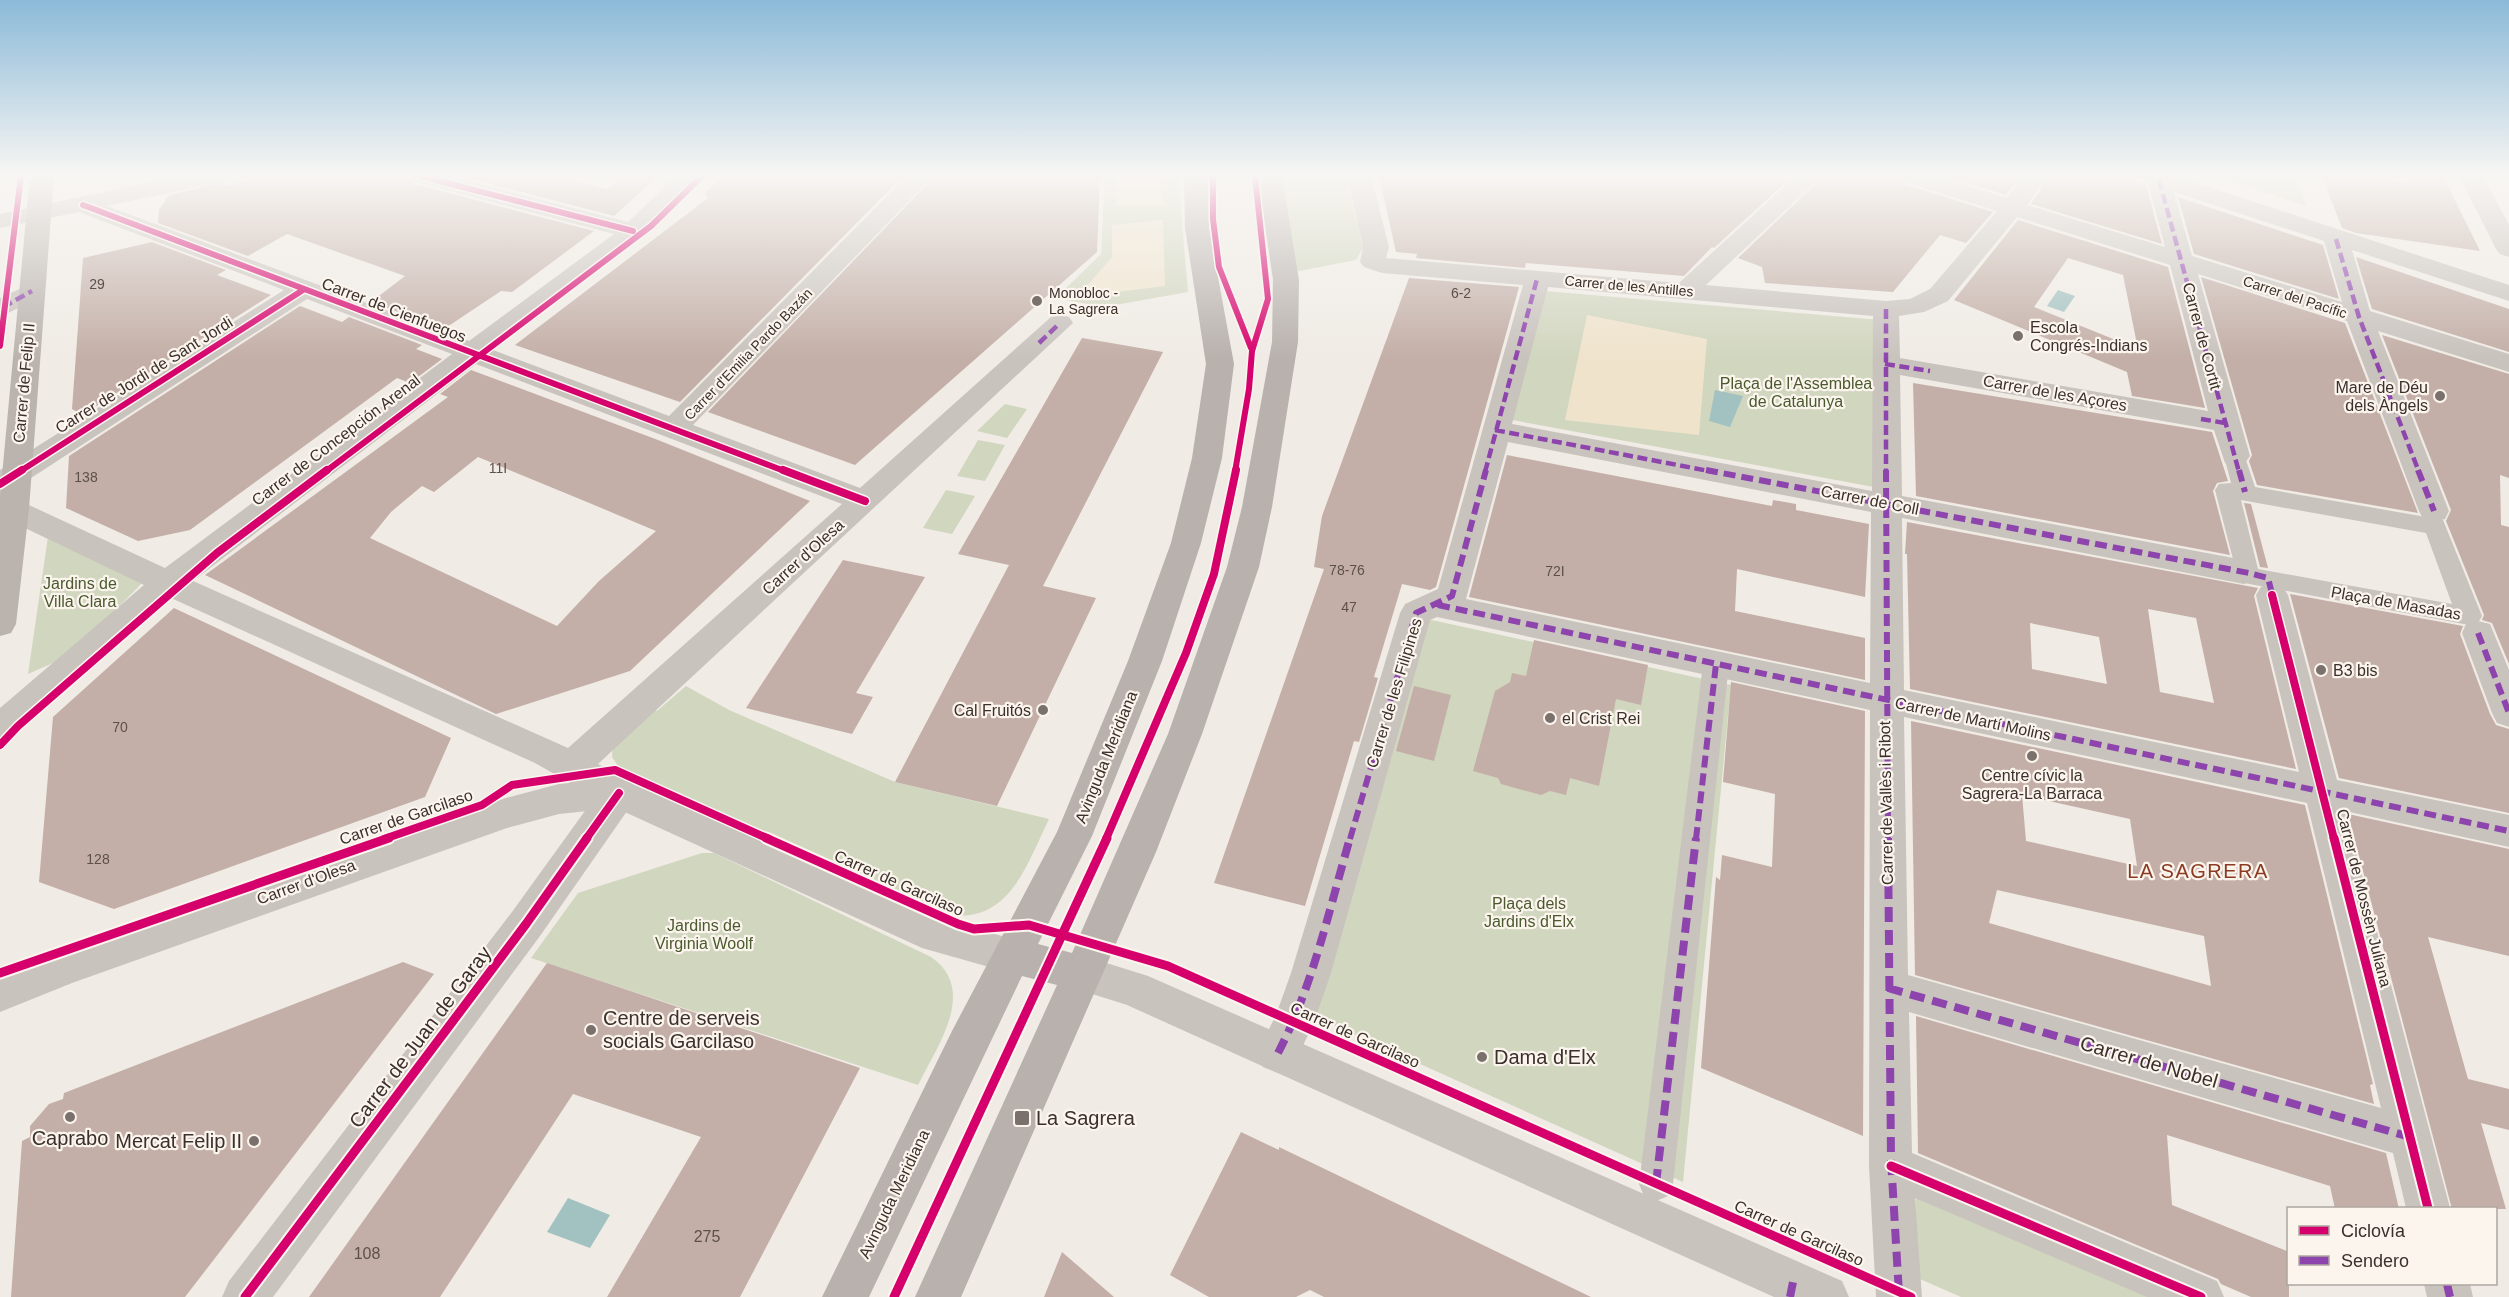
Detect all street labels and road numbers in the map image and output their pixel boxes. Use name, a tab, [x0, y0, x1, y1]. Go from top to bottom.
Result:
street label: Carrer de les Antilles	[1564, 272, 1694, 300]
street label: Carrer del Pacífic	[2241, 273, 2349, 321]
street label: Carrer de Cienfuegos	[320, 275, 468, 345]
street label: Carrer de Cortit	[2180, 281, 2225, 392]
street label: Carrer d'Emilia Pardo Bazán	[681, 285, 815, 423]
street label: Carrer de Jordi de Sant Jordi	[52, 313, 236, 437]
street label: Carrer de Felip II	[10, 322, 38, 444]
street label: Carrer de Concepción Arenal	[248, 371, 424, 509]
street label: Carrer de les Açores	[1982, 372, 2128, 414]
street label: Carrer de Coll	[1819, 482, 1921, 518]
street label: Carrer d'Olesa	[759, 516, 847, 598]
street label: Plaça de Masadas	[2330, 583, 2462, 623]
street label: Carrer de les Filipines	[1363, 616, 1425, 770]
street label: Avinguda Meridiana	[1072, 688, 1140, 826]
street label: Carrer de Martí Molins	[1893, 694, 2053, 744]
street label: Carrer de Vallès i Ribot	[1876, 720, 1896, 885]
street label: Carrer de Garcilaso	[337, 786, 475, 848]
street label: Carrer de Mossèn Juliana	[2334, 807, 2394, 989]
street label: Carrer de Garcilaso	[832, 847, 966, 919]
street label: Carrer d'Olesa	[254, 856, 358, 908]
street label: Carrer de Juan de Garay	[345, 942, 495, 1132]
street label: Carrer de Garcilaso	[1288, 999, 1422, 1071]
street label: Carrer de Nobel	[2078, 1032, 2220, 1092]
street label: Avinguda Meridiana	[855, 1127, 933, 1261]
street label: Carrer de Garcilaso	[1732, 1197, 1866, 1269]

